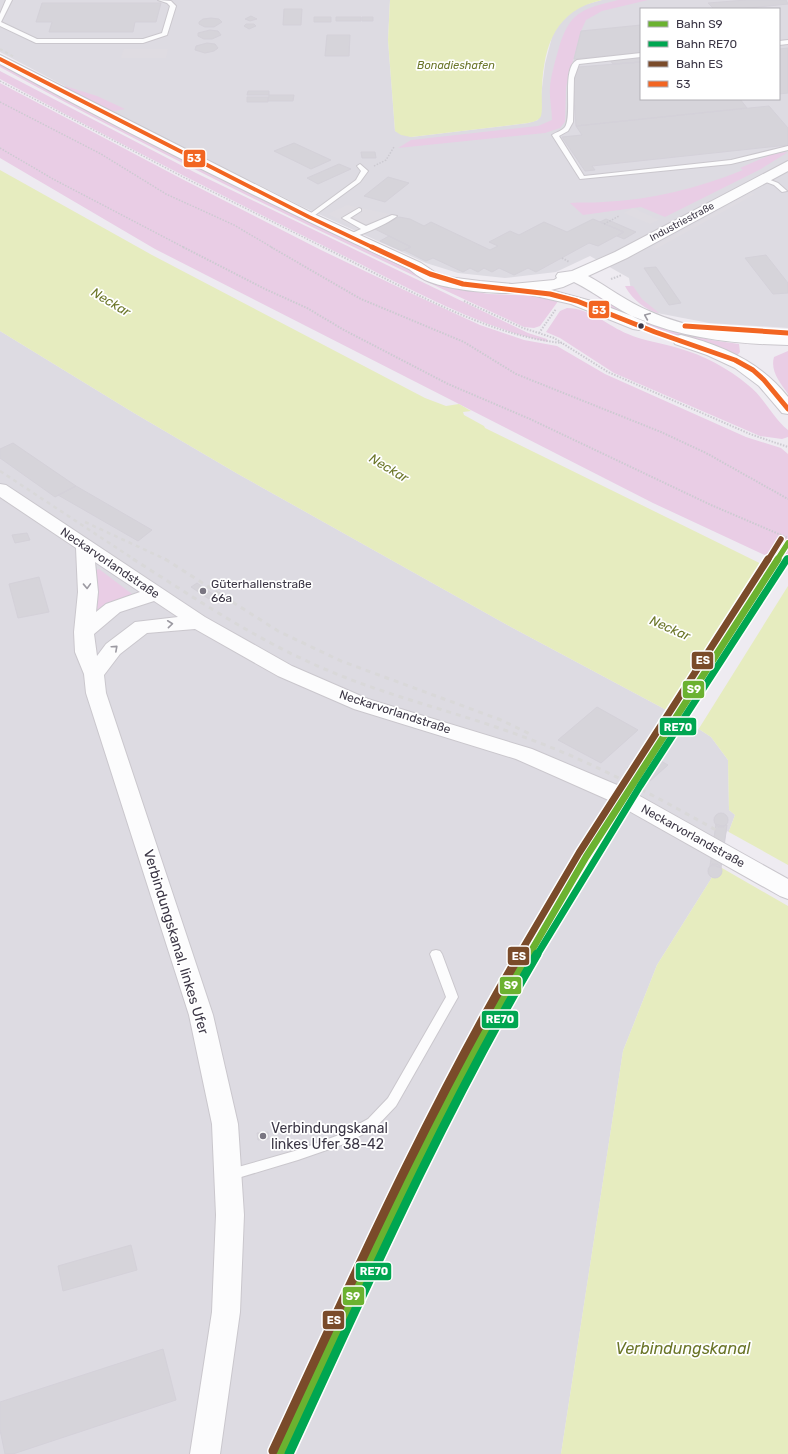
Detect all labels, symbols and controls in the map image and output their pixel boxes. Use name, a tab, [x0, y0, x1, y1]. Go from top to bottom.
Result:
legend	[640, 8, 780, 100]
text: Bahn S9	[676, 17, 723, 31]
text: Bahn RE70	[676, 37, 737, 51]
text: Bahn ES	[676, 57, 723, 71]
water label: Bonadieshafen	[417, 59, 495, 72]
text: 53	[676, 77, 690, 91]
line badge: 53	[183, 149, 206, 168]
text: 53	[187, 152, 201, 165]
street label: Industriestraße	[648, 200, 717, 244]
water label: Neckar	[89, 285, 134, 320]
line badge: 53	[588, 300, 610, 319]
text: 53	[592, 304, 606, 317]
one-way arrow	[643, 312, 650, 320]
unlabelled marker	[636, 321, 646, 331]
water label: Neckar	[367, 451, 412, 486]
street label: Neckarvorlandstraße	[58, 525, 162, 602]
place label: Güterhallenstraße 66a	[211, 577, 312, 605]
one-way arrow	[83, 583, 91, 589]
marker: Güterhallenstraße 66a	[198, 586, 208, 596]
water label: Neckar	[647, 612, 694, 644]
one-way arrow	[167, 620, 173, 629]
one-way arrow	[111, 645, 118, 652]
line badge: ES	[691, 651, 714, 670]
text: ES	[696, 654, 710, 667]
line badge: S9	[682, 680, 705, 699]
text: S9	[687, 683, 701, 696]
street label: Neckarvorlandstraße	[337, 687, 453, 737]
line badge: RE70	[659, 717, 697, 736]
text: RE70	[664, 721, 692, 734]
street label: Neckarvorlandstraße	[639, 802, 748, 870]
street label: Verbindungskanal, linkes Ufer	[140, 847, 212, 1037]
line badge: ES	[507, 946, 530, 966]
text: ES	[512, 950, 526, 963]
line badge: S9	[499, 976, 522, 995]
text: S9	[504, 979, 518, 992]
line badge: RE70	[481, 1010, 519, 1029]
text: RE70	[486, 1013, 514, 1026]
place label: Verbindungskanal linkes Ufer 38-42	[271, 1120, 388, 1153]
marker: Verbindungskanal linkes Ufer 38-42	[258, 1131, 268, 1141]
line badge: RE70	[355, 1262, 392, 1281]
text: RE70	[360, 1265, 388, 1278]
line badge: S9	[342, 1286, 365, 1306]
text: S9	[346, 1290, 360, 1303]
line badge: ES	[322, 1310, 345, 1330]
text: ES	[327, 1314, 341, 1327]
water label: Verbindungskanal	[616, 1339, 752, 1358]

